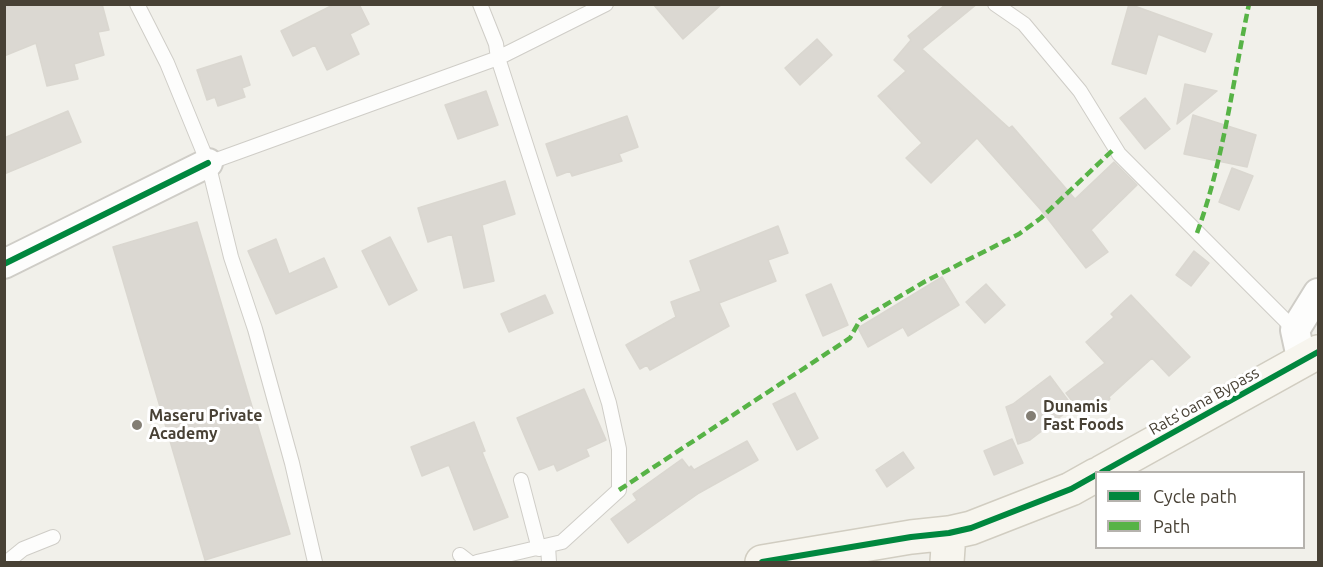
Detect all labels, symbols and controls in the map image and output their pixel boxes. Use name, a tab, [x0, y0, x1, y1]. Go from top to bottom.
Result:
street label: Rats'oana Bypass	[1146, 363, 1262, 439]
place label: Dunamis Fast Foods	[1043, 397, 1124, 435]
place label: Maseru Private Academy	[149, 406, 262, 444]
marker: Dunamis Fast Foods	[1024, 409, 1038, 423]
marker: Maseru Private Academy	[130, 418, 144, 432]
legend	[1095, 471, 1305, 549]
text: Cycle path	[1153, 486, 1237, 506]
text: Path	[1153, 516, 1190, 536]

